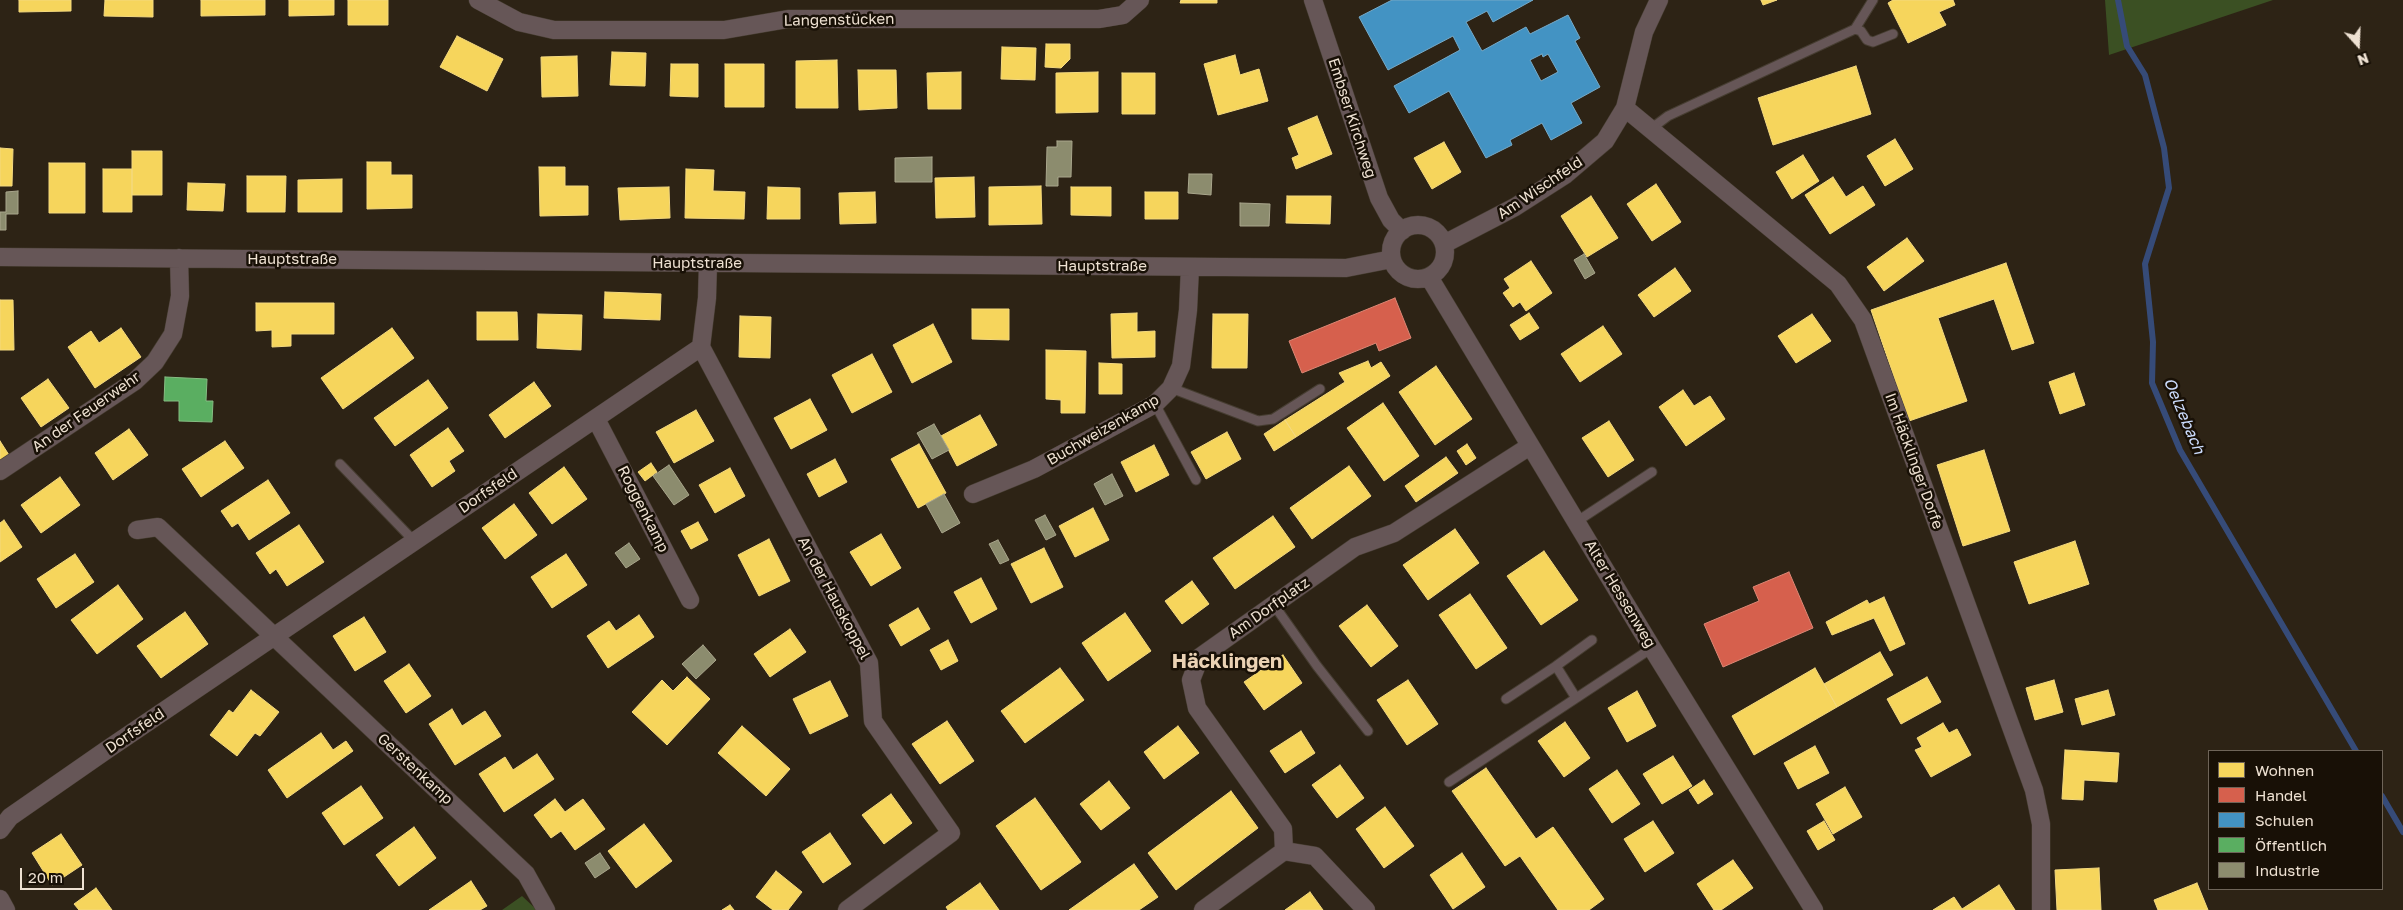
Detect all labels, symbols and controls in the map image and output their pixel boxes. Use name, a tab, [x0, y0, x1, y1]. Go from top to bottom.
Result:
street label: Langenstücken	[783, 10, 895, 30]
north arrow	[2333, 20, 2383, 70]
text: N	[2355, 50, 2371, 69]
street label: Embser Kirchweg	[1324, 56, 1380, 180]
street label: Am Wischfeld	[1494, 153, 1586, 223]
street label: Hauptstraße	[247, 250, 337, 268]
street label: Hauptstraße	[652, 254, 742, 272]
street label: Hauptstraße	[1057, 257, 1147, 275]
street label: An der Feuerwehr	[29, 368, 143, 456]
water label: Oelzebach	[2159, 375, 2209, 457]
street label: Im Häcklinger Dorfe	[1881, 390, 1947, 532]
street label: Buchweizenkamp	[1044, 391, 1162, 469]
street label: Roggenkamp	[613, 463, 673, 555]
street label: Dorfsfeld	[455, 465, 521, 517]
street label: An der Hauskoppel	[794, 533, 874, 663]
street label: Alter Hessenweg	[1581, 537, 1659, 651]
street label: Am Dorfplatz	[1225, 574, 1313, 642]
district label: Häcklingen	[1172, 650, 1282, 674]
street label: Dorfsfeld	[102, 705, 168, 757]
street label: Gerstenkamp	[374, 730, 456, 808]
legend	[2208, 750, 2383, 890]
text: Wohnen	[2255, 761, 2314, 779]
text: Handel	[2255, 786, 2307, 804]
text: Schulen	[2255, 811, 2314, 829]
text: Öffentlich	[2255, 836, 2327, 854]
scale bar	[22, 858, 86, 890]
text: Industrie	[2255, 861, 2320, 879]
text: 20 m	[28, 868, 63, 886]

